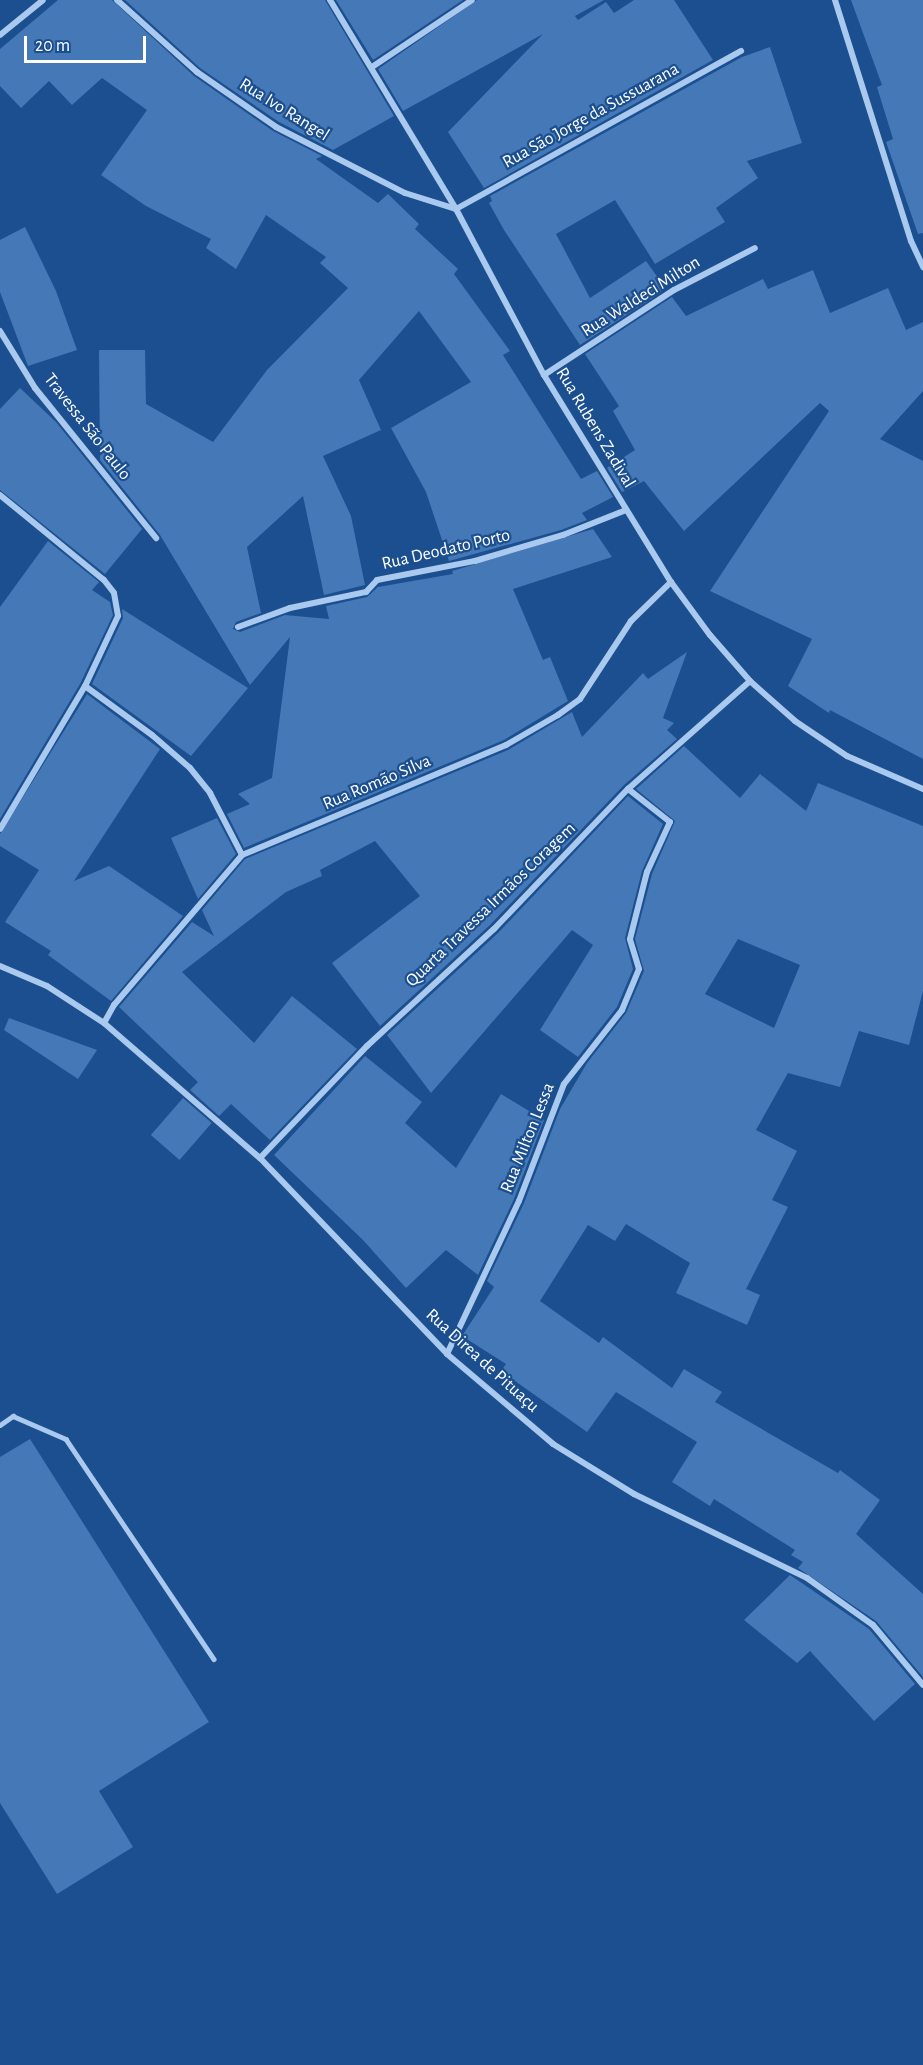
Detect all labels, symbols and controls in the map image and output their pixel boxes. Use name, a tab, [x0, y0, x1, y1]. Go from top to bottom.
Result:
scale bar	[27, 24, 148, 62]
text: 20 m	[35, 37, 70, 55]
street label: Rua São Jorge da Sussuarana	[499, 58, 683, 174]
street label: Rua Ivo Rangel	[235, 74, 333, 146]
street label: Rua Waldeci Milton	[577, 252, 705, 342]
street label: Rua Rubens Zadival	[550, 364, 640, 492]
street label: Travessa São Paulo	[39, 369, 135, 485]
street label: Rua Deodato Porto	[380, 525, 512, 575]
street label: Rua Romão Silva	[320, 750, 434, 816]
street label: Quarta Travessa Irmãos Coragem	[401, 818, 581, 992]
street label: Rua Milton Lessa	[496, 1080, 560, 1196]
street label: Rua Direa de Pituaçu	[421, 1304, 543, 1418]

